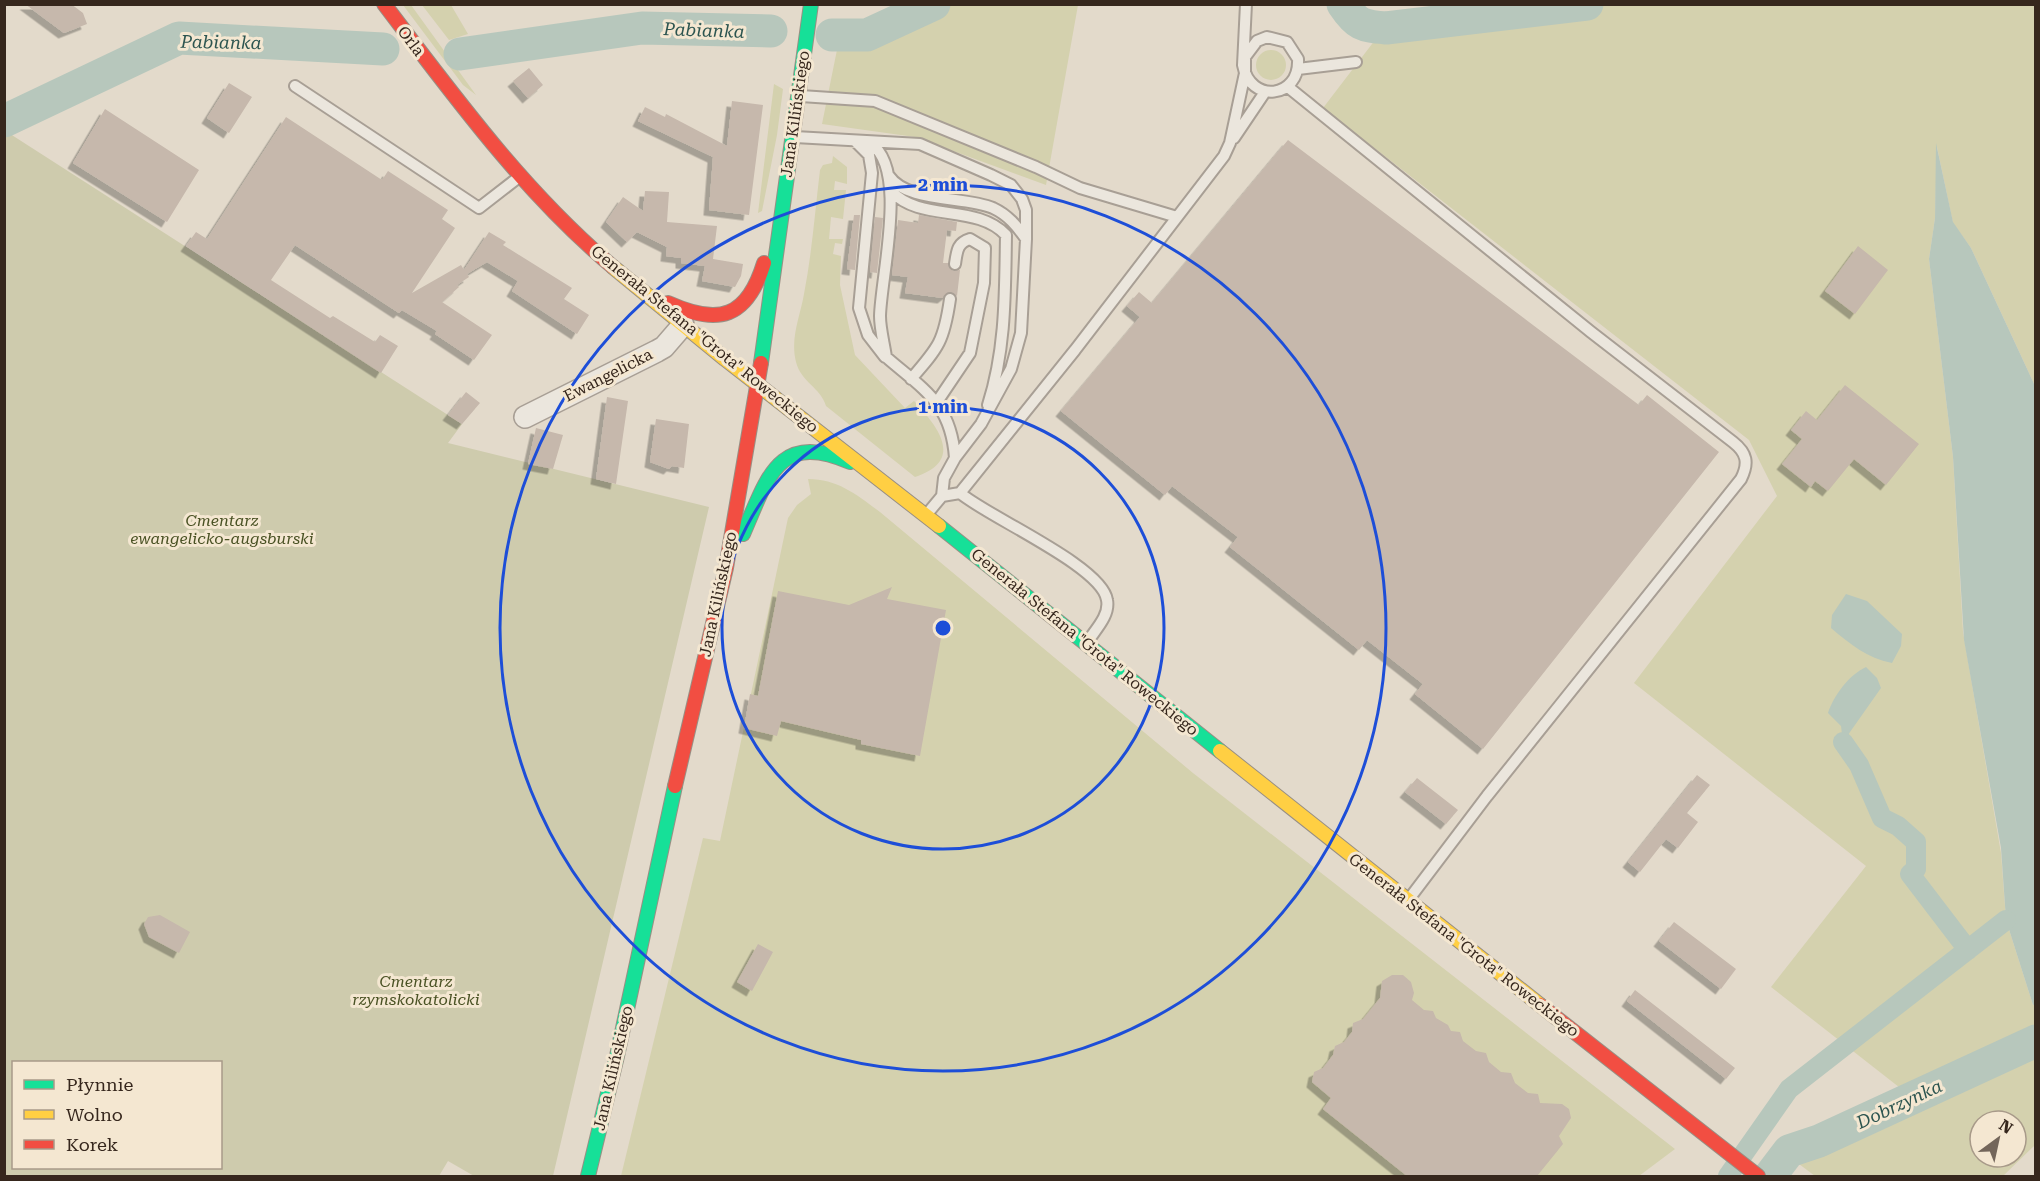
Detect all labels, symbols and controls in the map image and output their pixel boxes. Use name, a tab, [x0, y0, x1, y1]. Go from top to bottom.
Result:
water label: Pabianka	[662, 18, 745, 42]
street label: Orla	[394, 22, 429, 60]
water label: Pabianka	[179, 31, 262, 53]
street label: Jana Kilińskiego	[777, 49, 813, 178]
text: 2 min	[918, 174, 968, 195]
street label: Generała Stefana "Grota" Roweckiego	[588, 241, 823, 437]
street label: Ewangelicka	[561, 344, 656, 405]
text: 1 min	[918, 396, 968, 417]
park label: Cmentarz ewangelicko-augsburski	[130, 511, 314, 548]
street label: Jana Kilińskiego	[695, 529, 741, 658]
street label: Generała Stefana "Grota" Roweckiego	[968, 544, 1203, 740]
centre of rings	[933, 618, 953, 638]
street label: Generała Stefana "Grota" Roweckiego	[1345, 849, 1583, 1041]
park label: Cmentarz rzymskokatolicki	[352, 972, 480, 1009]
street label: Jana Kilińskiego	[589, 1004, 637, 1132]
legend	[12, 1061, 222, 1169]
text: Płynnie	[66, 1074, 133, 1095]
water label: Dobrzynka	[1852, 1075, 1945, 1133]
text: Wolno	[66, 1104, 123, 1125]
north arrow	[1968, 1109, 2028, 1169]
text: N	[1996, 1116, 2016, 1138]
text: Korek	[66, 1134, 118, 1155]

